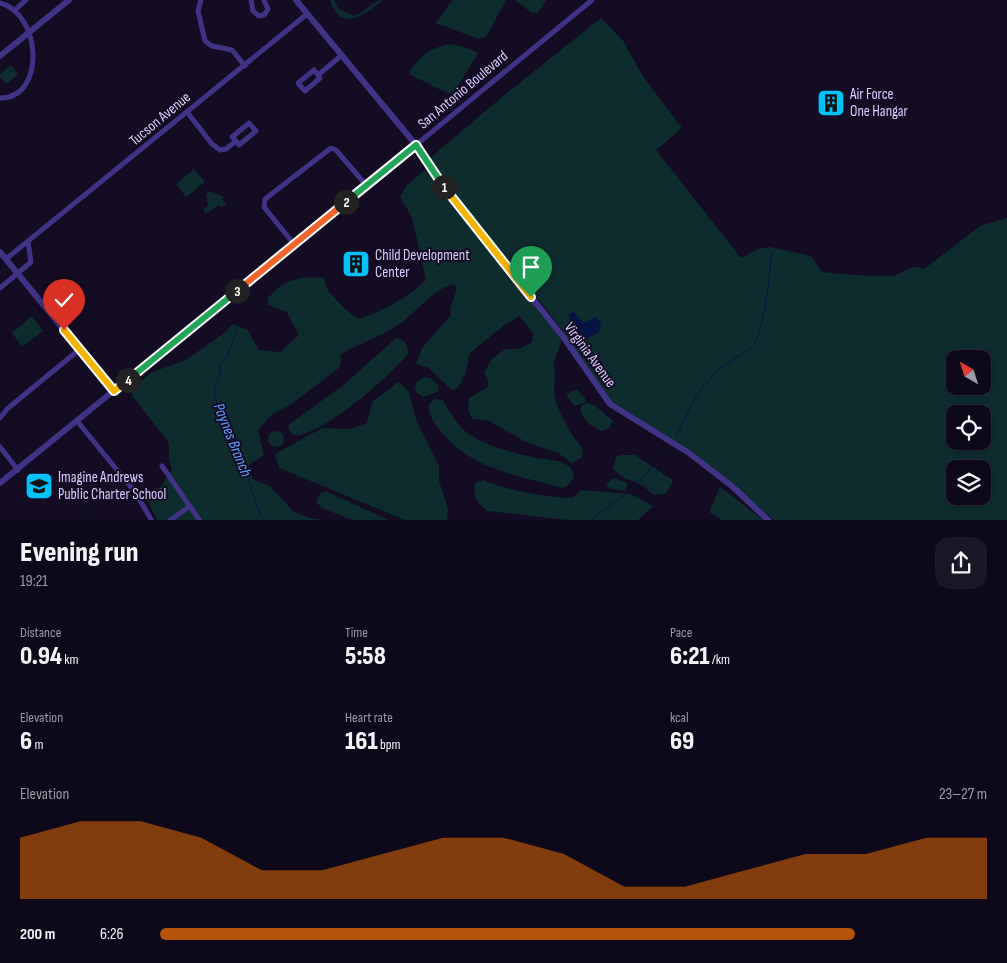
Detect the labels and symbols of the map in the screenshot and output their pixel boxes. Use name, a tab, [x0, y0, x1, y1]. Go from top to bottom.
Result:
street label: San Antonio Boulevard	[414, 47, 512, 133]
place label: Air Force One Hangar	[849, 85, 909, 121]
street label: Tucson Avenue	[125, 88, 195, 150]
building icon: Air Force One Hangar	[816, 88, 846, 118]
pin: 1	[432, 174, 456, 200]
pin: 2	[334, 190, 358, 214]
place label: Child Development Center	[375, 246, 470, 282]
pin	[510, 246, 552, 297]
building icon: Child Development Center	[341, 249, 371, 279]
pin: 3	[224, 278, 250, 304]
pin	[43, 279, 85, 330]
street label: Virginia Avenue	[560, 319, 620, 391]
north arrow	[946, 350, 991, 395]
pin: 4	[116, 368, 140, 392]
water label: Paynes Branch	[209, 400, 255, 480]
place label: Imagine Andrews Public Charter School	[58, 468, 166, 504]
school or university icon: Imagine Andrews Public Charter School	[24, 471, 54, 501]

